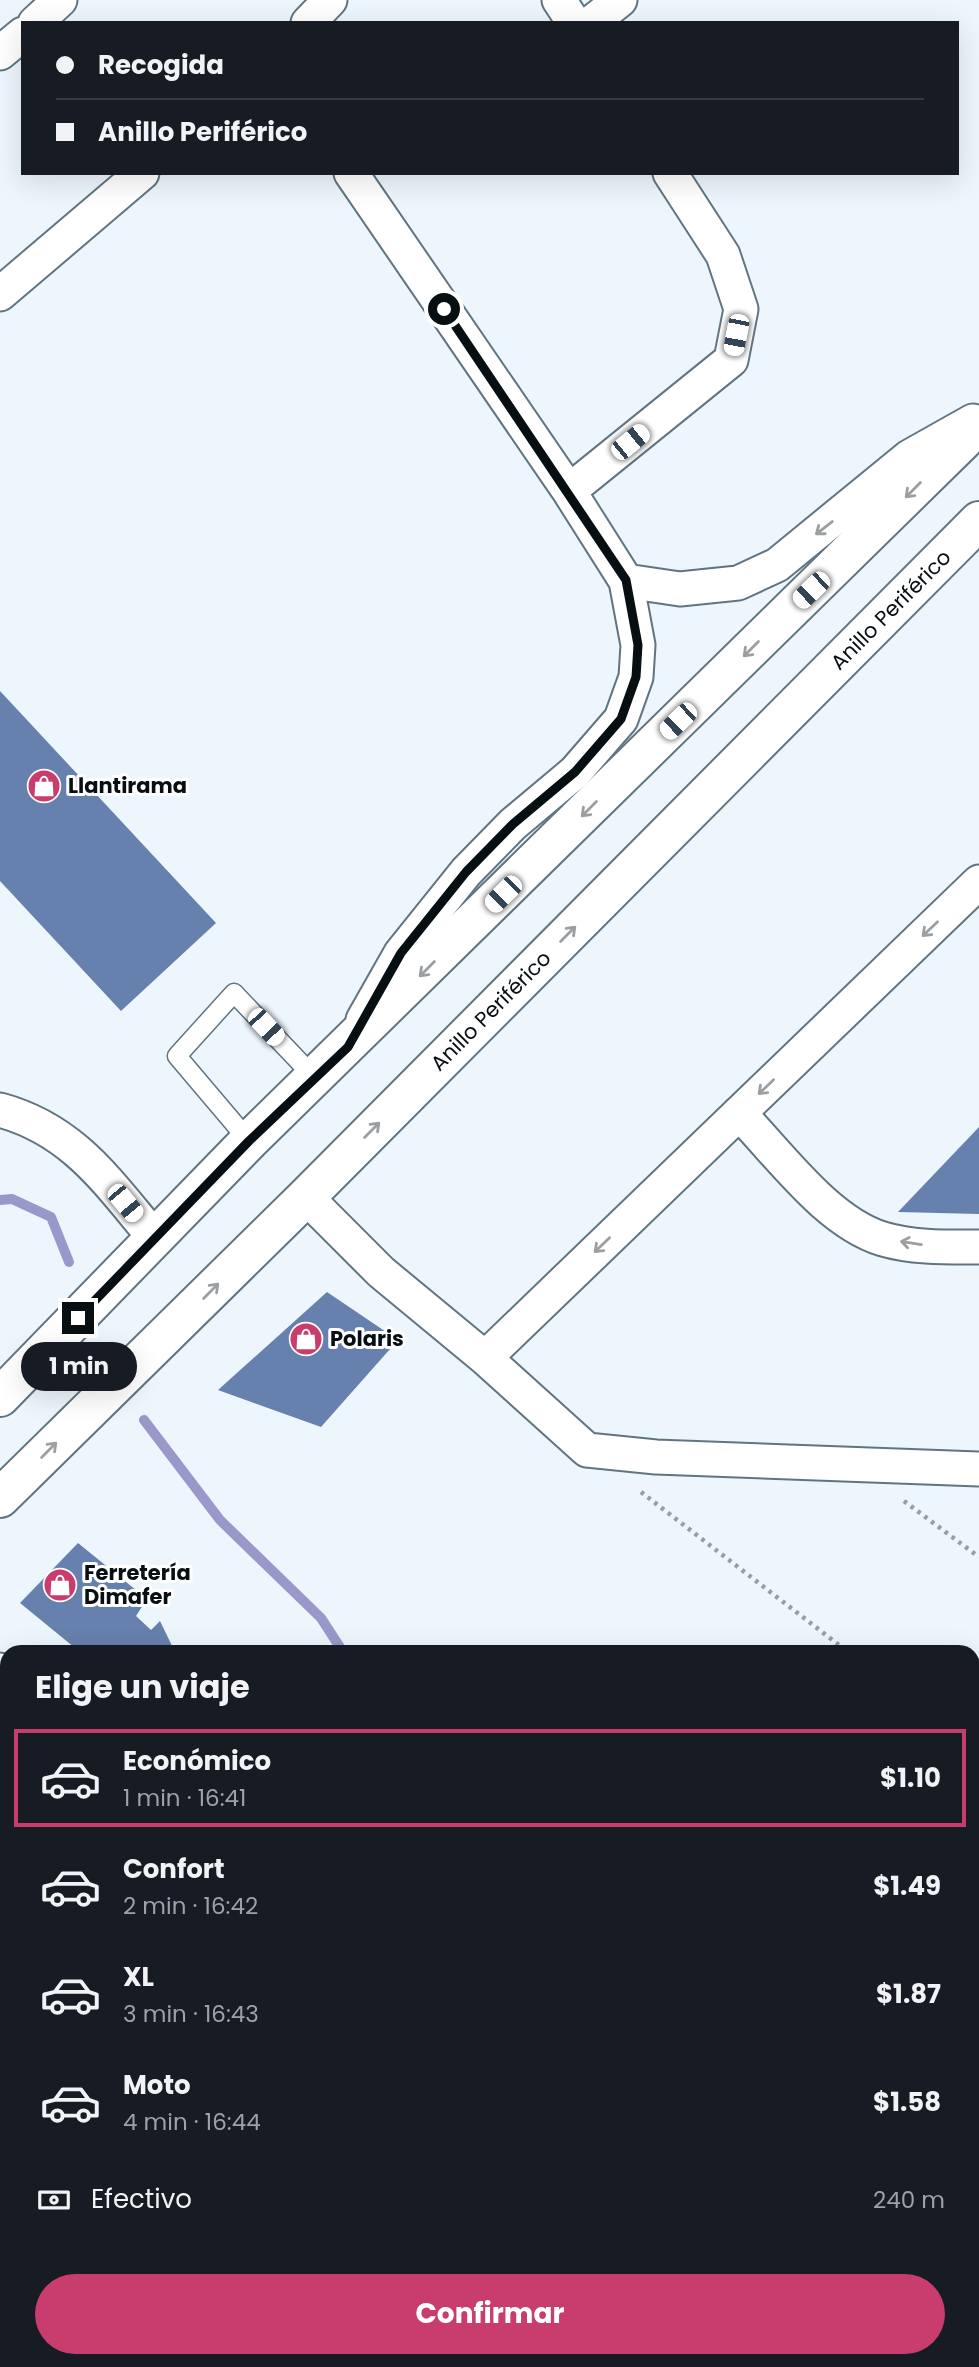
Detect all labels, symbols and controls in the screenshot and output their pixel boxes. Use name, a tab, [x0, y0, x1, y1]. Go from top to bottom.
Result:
text: Recogida	[98, 47, 224, 83]
text: Anillo Periférico	[98, 114, 307, 150]
route start	[428, 293, 460, 325]
car	[722, 312, 751, 358]
car	[608, 421, 653, 463]
one-way arrow	[905, 481, 922, 498]
one-way arrow	[816, 520, 834, 536]
street label: Anillo Periférico	[824, 543, 957, 676]
car	[789, 568, 834, 612]
one-way arrow	[742, 640, 759, 657]
car	[656, 699, 701, 743]
shop icon: Llantirama	[25, 767, 63, 805]
place label: Llantirama	[68, 771, 187, 800]
one-way arrow	[580, 800, 597, 817]
car	[481, 872, 526, 916]
one-way arrow	[922, 921, 939, 938]
one-way arrow	[559, 926, 576, 943]
street label: Anillo Periférico	[424, 944, 557, 1077]
one-way arrow	[419, 960, 436, 977]
car	[244, 1004, 289, 1050]
one-way arrow	[758, 1079, 775, 1096]
one-way arrow	[364, 1122, 381, 1139]
car	[104, 1180, 147, 1226]
one-way arrow	[594, 1236, 611, 1253]
one-way arrow	[900, 1237, 923, 1250]
one-way arrow	[202, 1282, 219, 1299]
route end	[62, 1302, 94, 1334]
shop icon: Polaris	[287, 1320, 325, 1358]
place label: Polaris	[330, 1324, 404, 1353]
callout: 1 min	[20, 1342, 136, 1392]
text: 1 min	[49, 1350, 109, 1382]
one-way arrow	[40, 1442, 57, 1459]
place label: Ferretería Dimafer	[84, 1558, 191, 1611]
shop icon: Ferretería Dimafer	[41, 1566, 79, 1604]
text: Elige un viaje	[35, 1664, 250, 1709]
text: Económico	[123, 1743, 271, 1779]
icon: car	[39, 1747, 102, 1810]
text: $1.10	[880, 1760, 941, 1796]
text: 1 min · 16:41	[123, 1782, 246, 1814]
text: Confort	[123, 1851, 225, 1887]
icon: car	[39, 1855, 102, 1918]
text: $1.49	[873, 1868, 941, 1904]
text: 2 min · 16:42	[123, 1890, 258, 1922]
text: XL	[123, 1959, 154, 1995]
icon: car	[39, 1963, 102, 2026]
text: $1.87	[876, 1976, 941, 2012]
text: 3 min · 16:43	[123, 1998, 259, 2030]
text: Moto	[123, 2067, 191, 2103]
icon: car	[39, 2071, 102, 2134]
text: $1.58	[873, 2084, 941, 2120]
text: 4 min · 16:44	[123, 2106, 261, 2138]
icon: cash	[35, 2181, 73, 2219]
text: Efectivo	[91, 2181, 192, 2217]
text: 240 m	[873, 2184, 945, 2216]
button: Confirmar	[35, 2274, 945, 2354]

